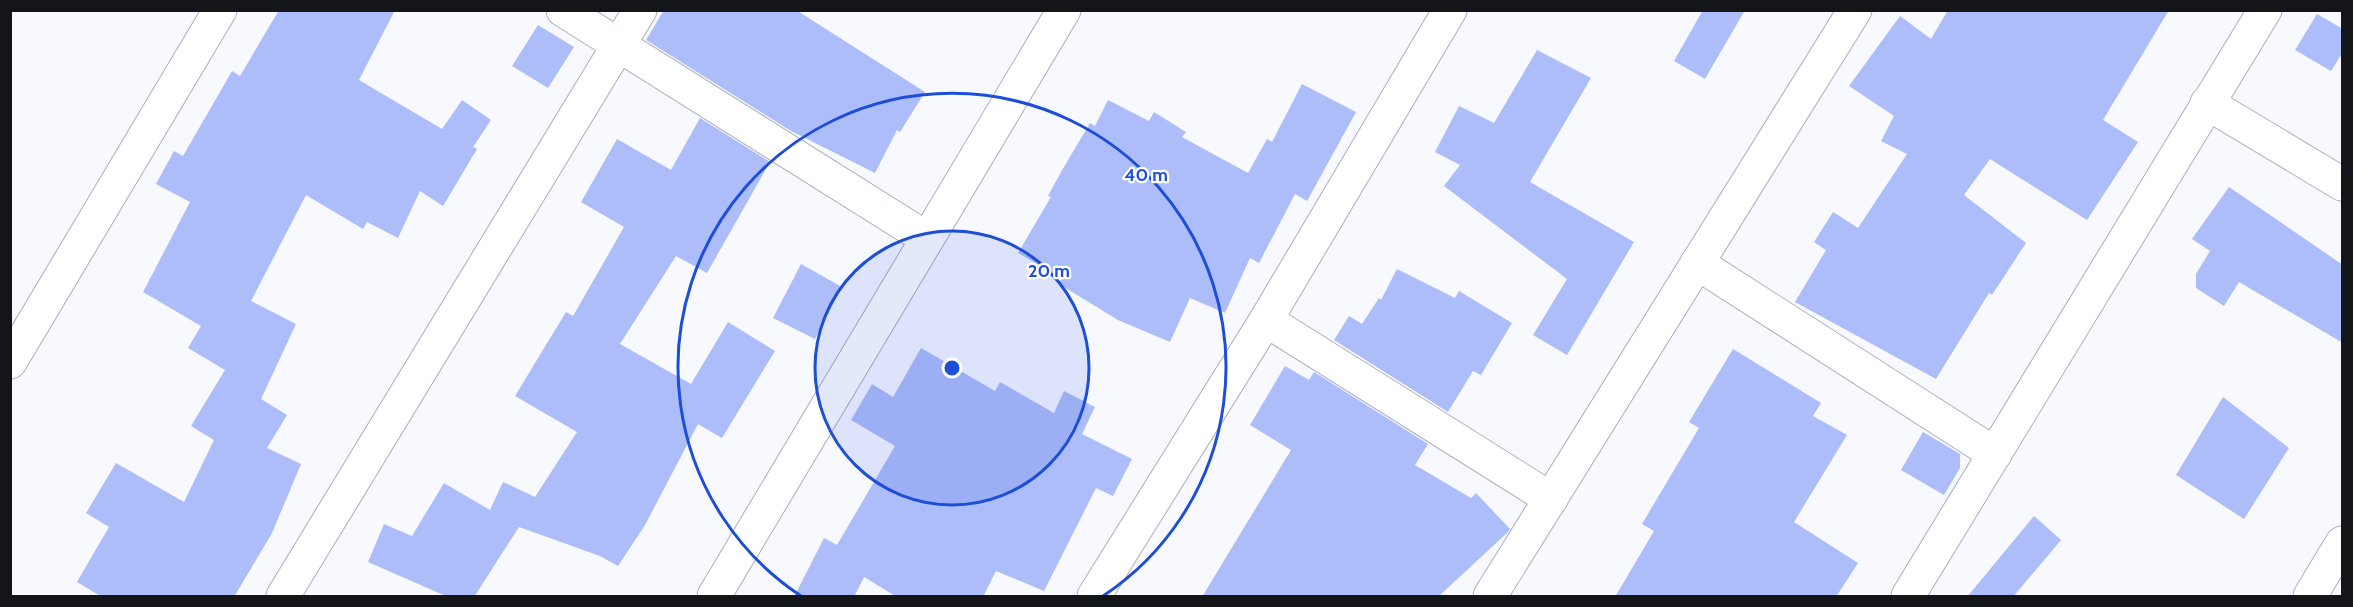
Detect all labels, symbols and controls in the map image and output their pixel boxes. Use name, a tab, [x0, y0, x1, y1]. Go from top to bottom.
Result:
text: 40 m	[1124, 164, 1168, 186]
text: 20 m	[1028, 260, 1070, 282]
centre of rings	[942, 358, 962, 378]

